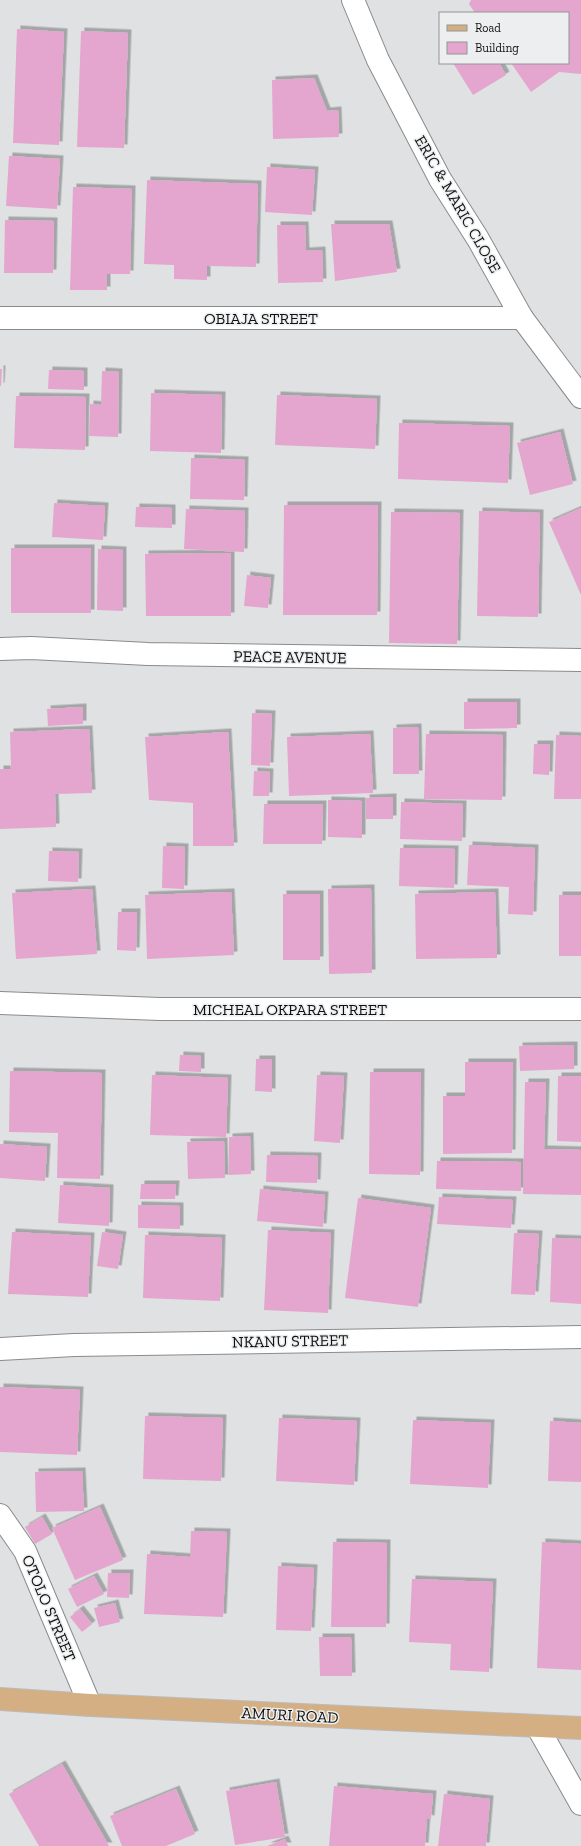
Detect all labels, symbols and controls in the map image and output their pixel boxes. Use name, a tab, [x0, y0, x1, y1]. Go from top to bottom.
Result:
legend	[439, 12, 569, 64]
text: Road	[475, 21, 501, 35]
text: Building	[475, 41, 519, 55]
street label: ERIC & MARIC CLOSE	[411, 132, 505, 276]
street label: OBIAJA STREET	[204, 309, 318, 328]
street label: PEACE AVENUE	[233, 647, 347, 667]
street label: MICHEAL OKPARA STREET	[193, 1000, 387, 1019]
street label: NKANU STREET	[232, 1330, 348, 1352]
street label: OTOLO STREET	[18, 1552, 80, 1664]
street label: AMURI ROAD	[241, 1703, 339, 1727]

